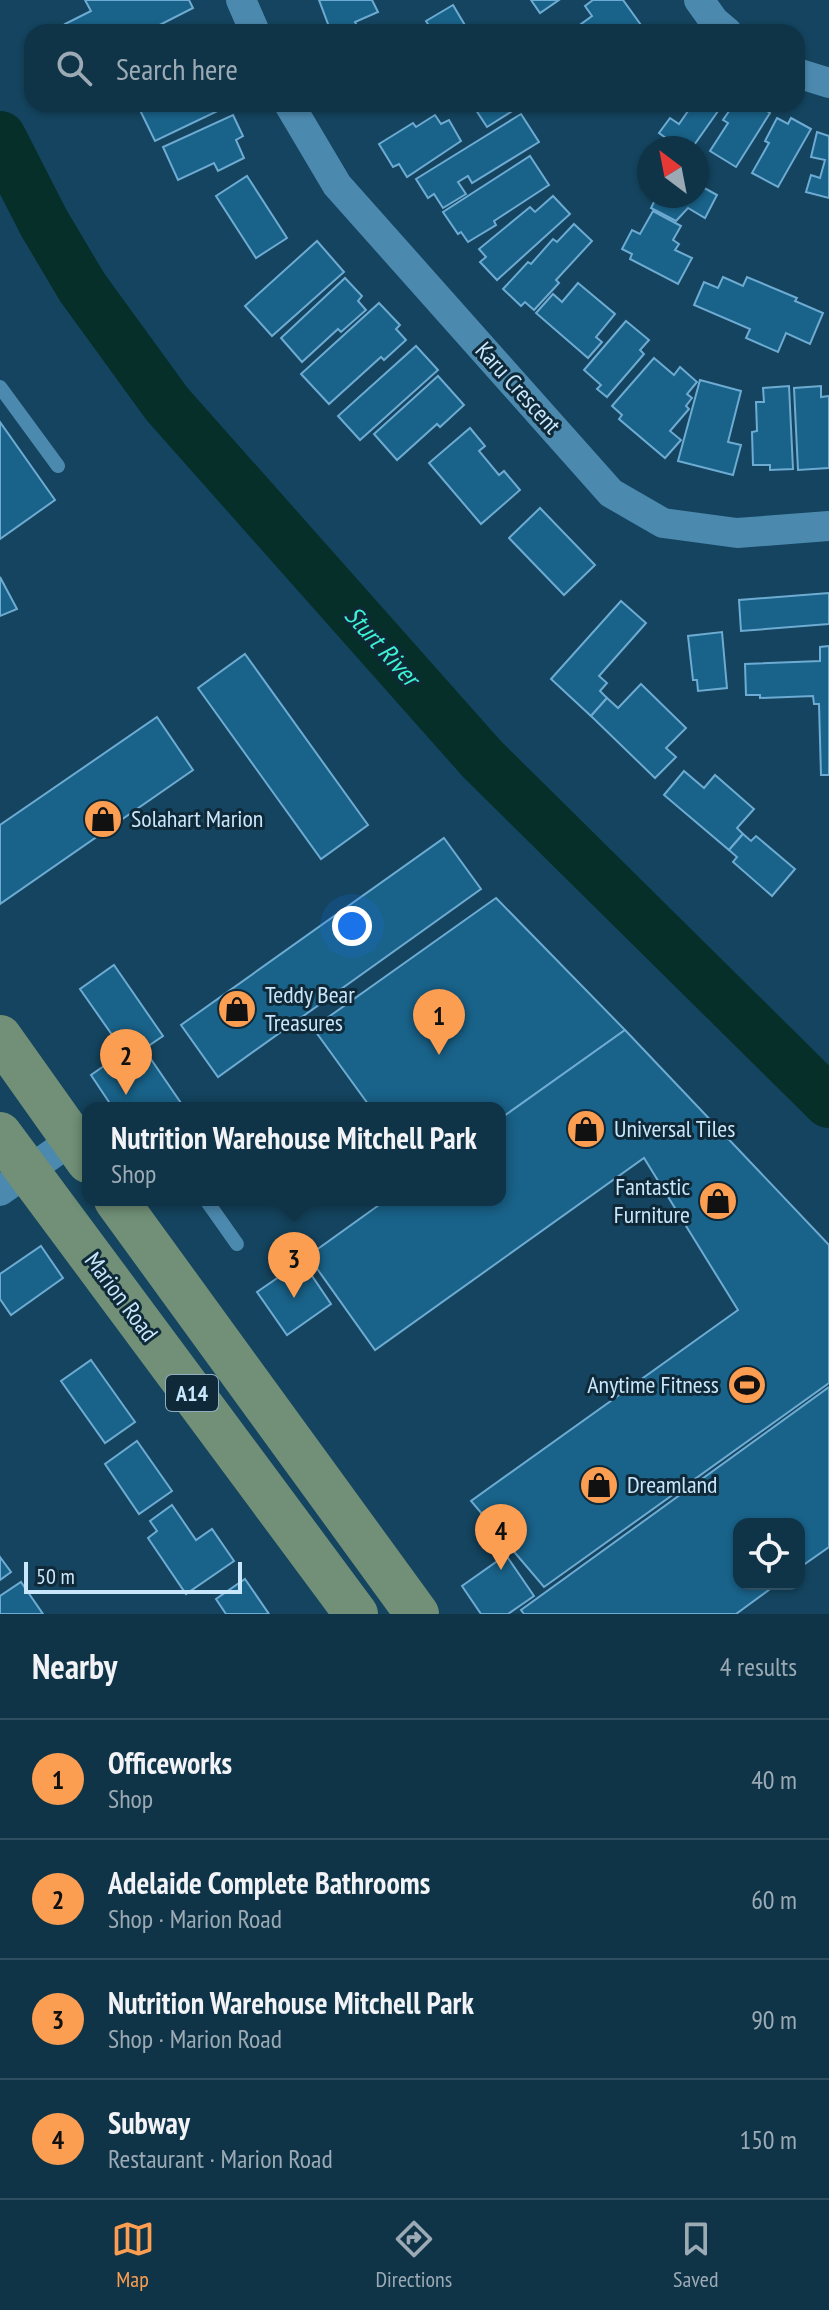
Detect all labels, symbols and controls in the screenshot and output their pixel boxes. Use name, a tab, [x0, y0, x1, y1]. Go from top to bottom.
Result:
search box	[24, 24, 805, 112]
icon: search	[52, 46, 96, 90]
text: Search here	[116, 49, 238, 88]
north arrow	[637, 136, 709, 208]
street label: Karu Crescent	[469, 335, 568, 440]
water label: Sturt River	[338, 599, 429, 695]
shop icon: Solahart Marion	[82, 798, 124, 840]
place label: Solahart Marion	[131, 803, 263, 834]
your location	[332, 906, 372, 946]
place label: Teddy Bear Treasures	[265, 979, 355, 1038]
shop icon: Teddy Bear Treasures	[216, 988, 258, 1030]
pin: 1	[413, 989, 465, 1055]
pin: 2	[100, 1029, 152, 1095]
popup	[82, 1102, 506, 1206]
shop icon: Universal Tiles	[565, 1108, 607, 1150]
place label: Universal Tiles	[614, 1113, 735, 1144]
text: Nutrition Warehouse Mitchell Park	[111, 1118, 477, 1157]
text: Shop	[111, 1157, 156, 1190]
place label: Fantastic Furniture	[614, 1171, 690, 1230]
shop icon: Fantastic Furniture	[697, 1180, 739, 1222]
pin: 3	[268, 1232, 320, 1298]
street label: Marion Road	[78, 1246, 165, 1347]
sports icon: Anytime Fitness	[726, 1364, 768, 1406]
place label: Anytime Fitness	[587, 1369, 719, 1400]
road number: A14	[166, 1375, 218, 1411]
shop icon: Dreamland	[578, 1464, 620, 1506]
place label: Dreamland	[627, 1469, 717, 1500]
pin: 4	[475, 1504, 527, 1570]
map controls	[733, 1518, 805, 1590]
button: locate	[733, 1518, 805, 1590]
scale bar	[24, 1558, 242, 1594]
text: 50 m	[36, 1562, 75, 1590]
text: Nearby	[32, 1644, 117, 1688]
text: 4 results	[720, 1650, 797, 1683]
text: Officeworks	[108, 1743, 232, 1782]
text: 1	[52, 1763, 64, 1796]
text: 40 m	[751, 1763, 797, 1796]
text: Shop	[108, 1782, 153, 1815]
text: Adelaide Complete Bathrooms	[108, 1863, 430, 1902]
text: 2	[52, 1883, 64, 1916]
text: 60 m	[751, 1883, 797, 1916]
text: Shop · Marion Road	[108, 1902, 282, 1935]
text: Nutrition Warehouse Mitchell Park	[108, 1983, 474, 2022]
text: 3	[52, 2003, 64, 2036]
text: 90 m	[751, 2003, 797, 2036]
text: Shop · Marion Road	[108, 2022, 282, 2055]
text: Subway	[108, 2103, 190, 2142]
text: 4	[52, 2123, 64, 2156]
text: 150 m	[739, 2123, 797, 2156]
text: Restaurant · Marion Road	[108, 2142, 333, 2175]
tab: Map	[111, 2217, 155, 2293]
tab: Directions	[376, 2217, 452, 2293]
tab: Saved	[673, 2217, 718, 2293]

